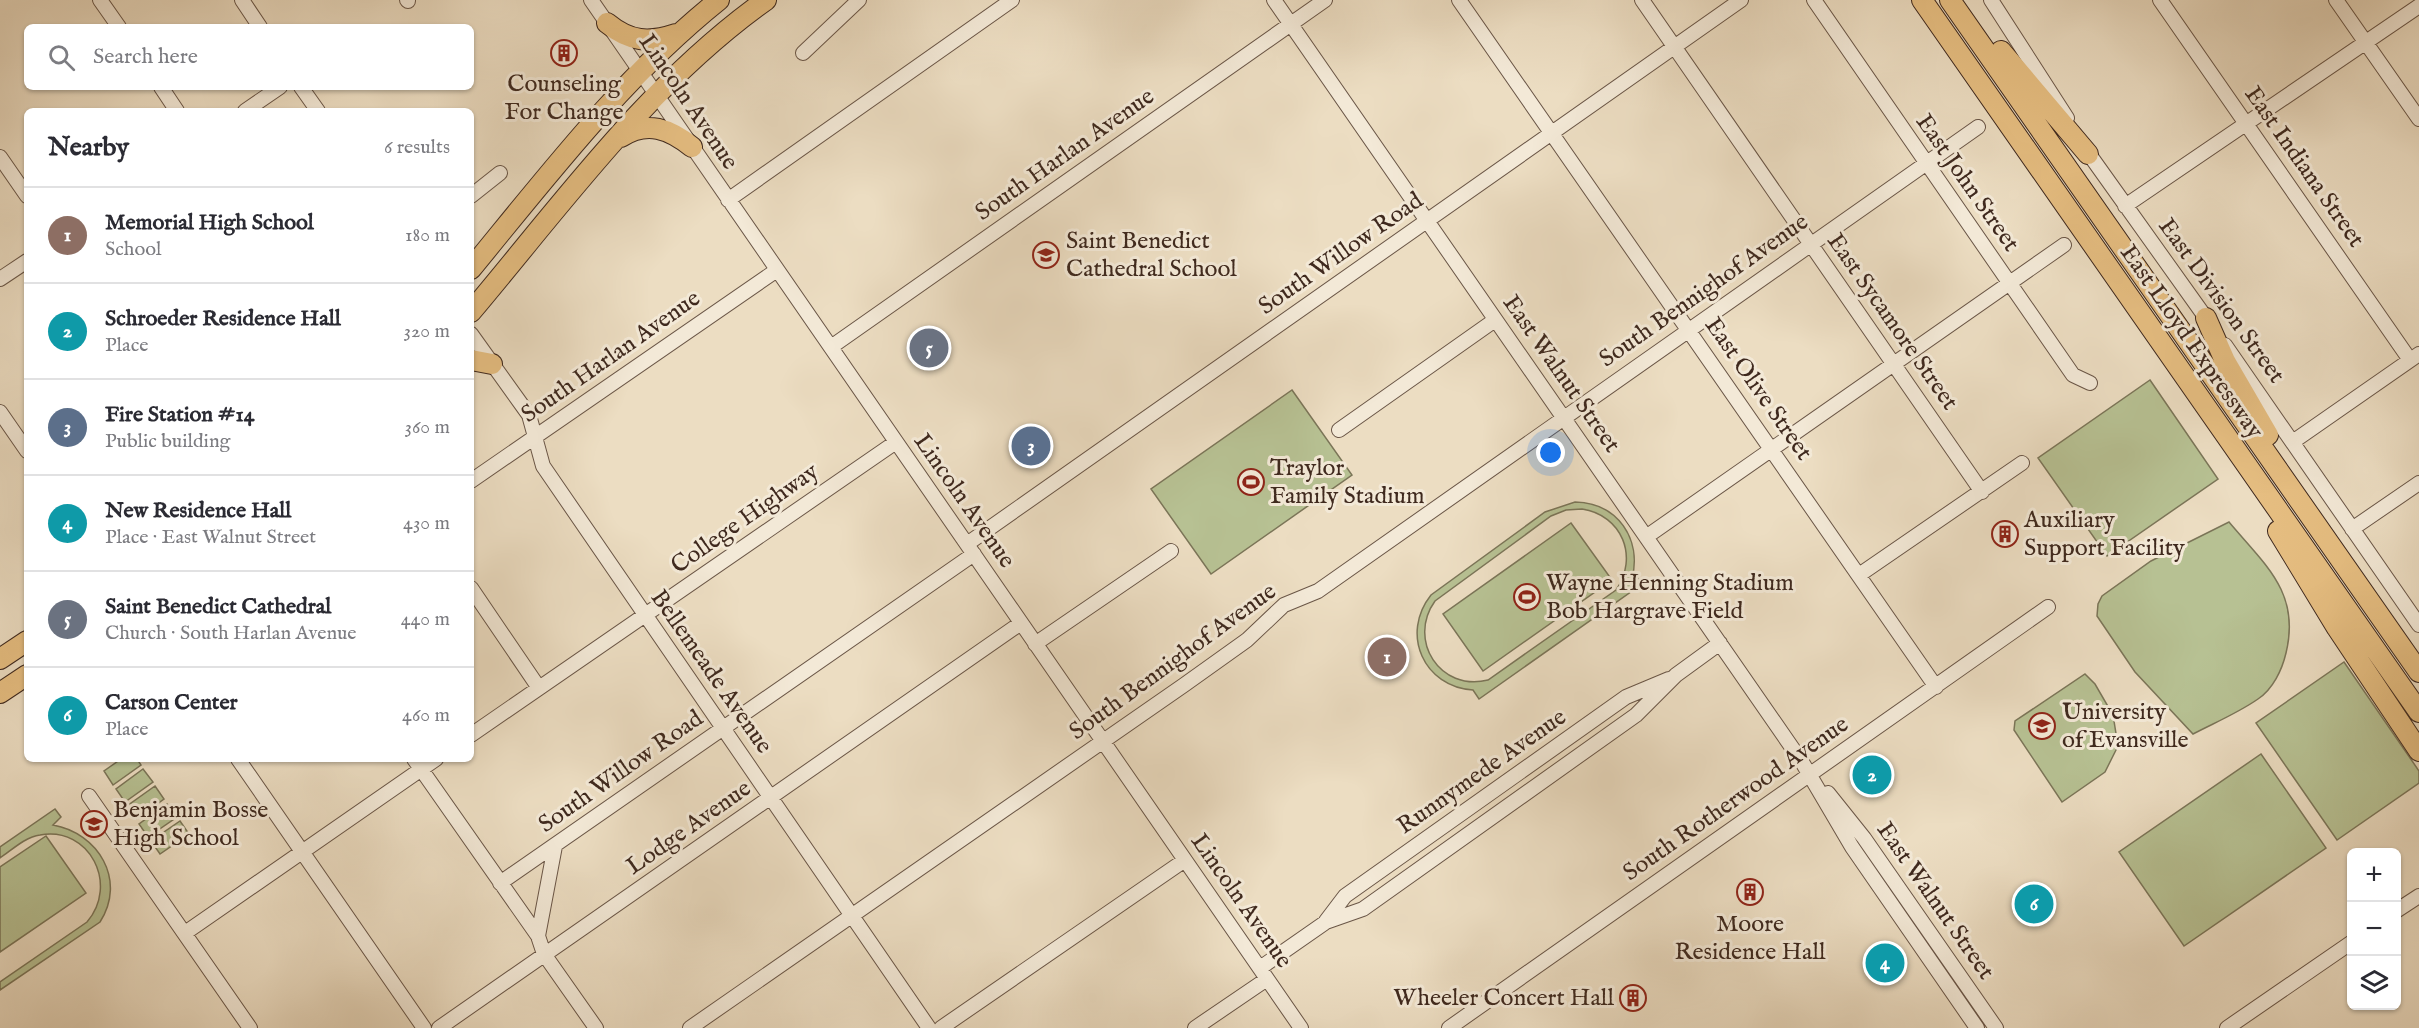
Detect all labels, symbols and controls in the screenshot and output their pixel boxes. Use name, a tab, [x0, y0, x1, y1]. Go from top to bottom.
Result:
search box	[24, 24, 474, 90]
street label: Lincoln Avenue	[631, 28, 745, 176]
building icon: Counseling For Change	[549, 38, 579, 68]
icon: search	[45, 41, 78, 74]
text: Search here	[93, 43, 198, 71]
place label: Counseling For Change	[504, 69, 624, 128]
street label: East Indiana Street	[2237, 80, 2371, 254]
street label: South Harlan Avenue	[969, 82, 1161, 228]
street label: East John Street	[1908, 108, 2026, 258]
text: Nearby	[48, 131, 129, 164]
text: 6 results	[384, 135, 450, 160]
street label: South Willow Road	[1253, 186, 1430, 322]
street label: South Bennighof Avenue	[1593, 207, 1815, 375]
text: Memorial High School	[105, 209, 314, 237]
street label: East Division Street	[2151, 212, 2291, 390]
text: 1	[64, 223, 71, 248]
text: 180 m	[405, 223, 450, 248]
place label: Saint Benedict Cathedral School	[1066, 226, 1237, 285]
street label: East Sycamore Street	[1819, 227, 1965, 417]
text: School	[105, 237, 161, 262]
street label: East Lloyd Expressway	[2112, 239, 2270, 445]
school or university icon: Saint Benedict Cathedral School	[1031, 240, 1061, 270]
street label: South Harlan Avenue	[515, 284, 707, 430]
street label: East Walnut Street	[1495, 289, 1627, 459]
text: Schroeder Residence Hall	[105, 305, 341, 333]
street label: East Olive Street	[1697, 311, 1819, 467]
text: 2	[63, 319, 72, 344]
text: 320 m	[404, 319, 450, 344]
pin: 5	[910, 326, 948, 370]
text: Place	[105, 333, 148, 358]
text: Fire Station #14	[105, 401, 254, 429]
text: 3	[64, 415, 71, 440]
text: 360 m	[404, 415, 450, 440]
pin: 3	[1012, 424, 1050, 468]
street label: Lincoln Avenue	[906, 428, 1022, 574]
text: Public building	[105, 429, 230, 454]
your location	[1536, 438, 1565, 467]
place label: Traylor Family Stadium	[1270, 453, 1425, 512]
street label: College Highway	[665, 456, 825, 581]
sports icon: Traylor Family Stadium	[1236, 467, 1266, 497]
text: New Residence Hall	[105, 497, 291, 525]
place label: Auxiliary Support Facility	[2023, 505, 2185, 564]
text: 4	[63, 511, 72, 536]
text: 430 m	[403, 511, 450, 536]
building icon: Auxiliary Support Facility	[1990, 519, 2020, 549]
text: Place · East Walnut Street	[105, 525, 316, 550]
place label: Wayne Henning Stadium Bob Hargrave Field	[1546, 568, 1794, 627]
street label: South Bennighof Avenue	[1063, 576, 1283, 748]
sports icon: Wayne Henning Stadium Bob Hargrave Field	[1512, 582, 1542, 612]
street label: Bellemeade Avenue	[643, 584, 779, 760]
text: Saint Benedict Cathedral	[105, 593, 331, 621]
text: 5	[64, 607, 71, 632]
text: 440 m	[401, 607, 450, 632]
text: Church · South Harlan Avenue	[105, 621, 357, 646]
pin: 1	[1368, 634, 1406, 680]
text: Carson Center	[105, 689, 238, 717]
place label: University of Evansville	[2062, 697, 2189, 756]
street label: Runnymede Avenue	[1391, 702, 1573, 842]
text: 6	[63, 703, 72, 728]
text: 460 m	[402, 703, 450, 728]
street label: South Willow Road	[533, 704, 710, 840]
street label: South Rotherwood Avenue	[1617, 709, 1855, 889]
school or university icon: University of Evansville	[2027, 711, 2057, 741]
text: Place	[105, 717, 148, 742]
pin: 2	[1852, 752, 1892, 798]
street label: Lodge Avenue	[620, 774, 758, 882]
place label: Benjamin Bosse High School	[113, 795, 268, 854]
school or university icon: Benjamin Bosse High School	[79, 809, 109, 839]
street label: East Walnut Street	[1869, 816, 2001, 986]
street label: Lincoln Avenue	[1183, 828, 1299, 974]
map controls	[2347, 848, 2401, 1010]
button: +	[2347, 848, 2401, 902]
building icon: Moore Residence Hall	[1735, 877, 1765, 907]
pin: 6	[2014, 882, 2054, 926]
button: −	[2347, 902, 2401, 956]
place label: Moore Residence Hall	[1674, 909, 1826, 968]
pin: 4	[1866, 940, 1904, 986]
button: layers	[2347, 956, 2401, 1010]
place label: Wheeler Concert Hall	[1393, 983, 1614, 1014]
building icon: Wheeler Concert Hall	[1618, 983, 1648, 1013]

